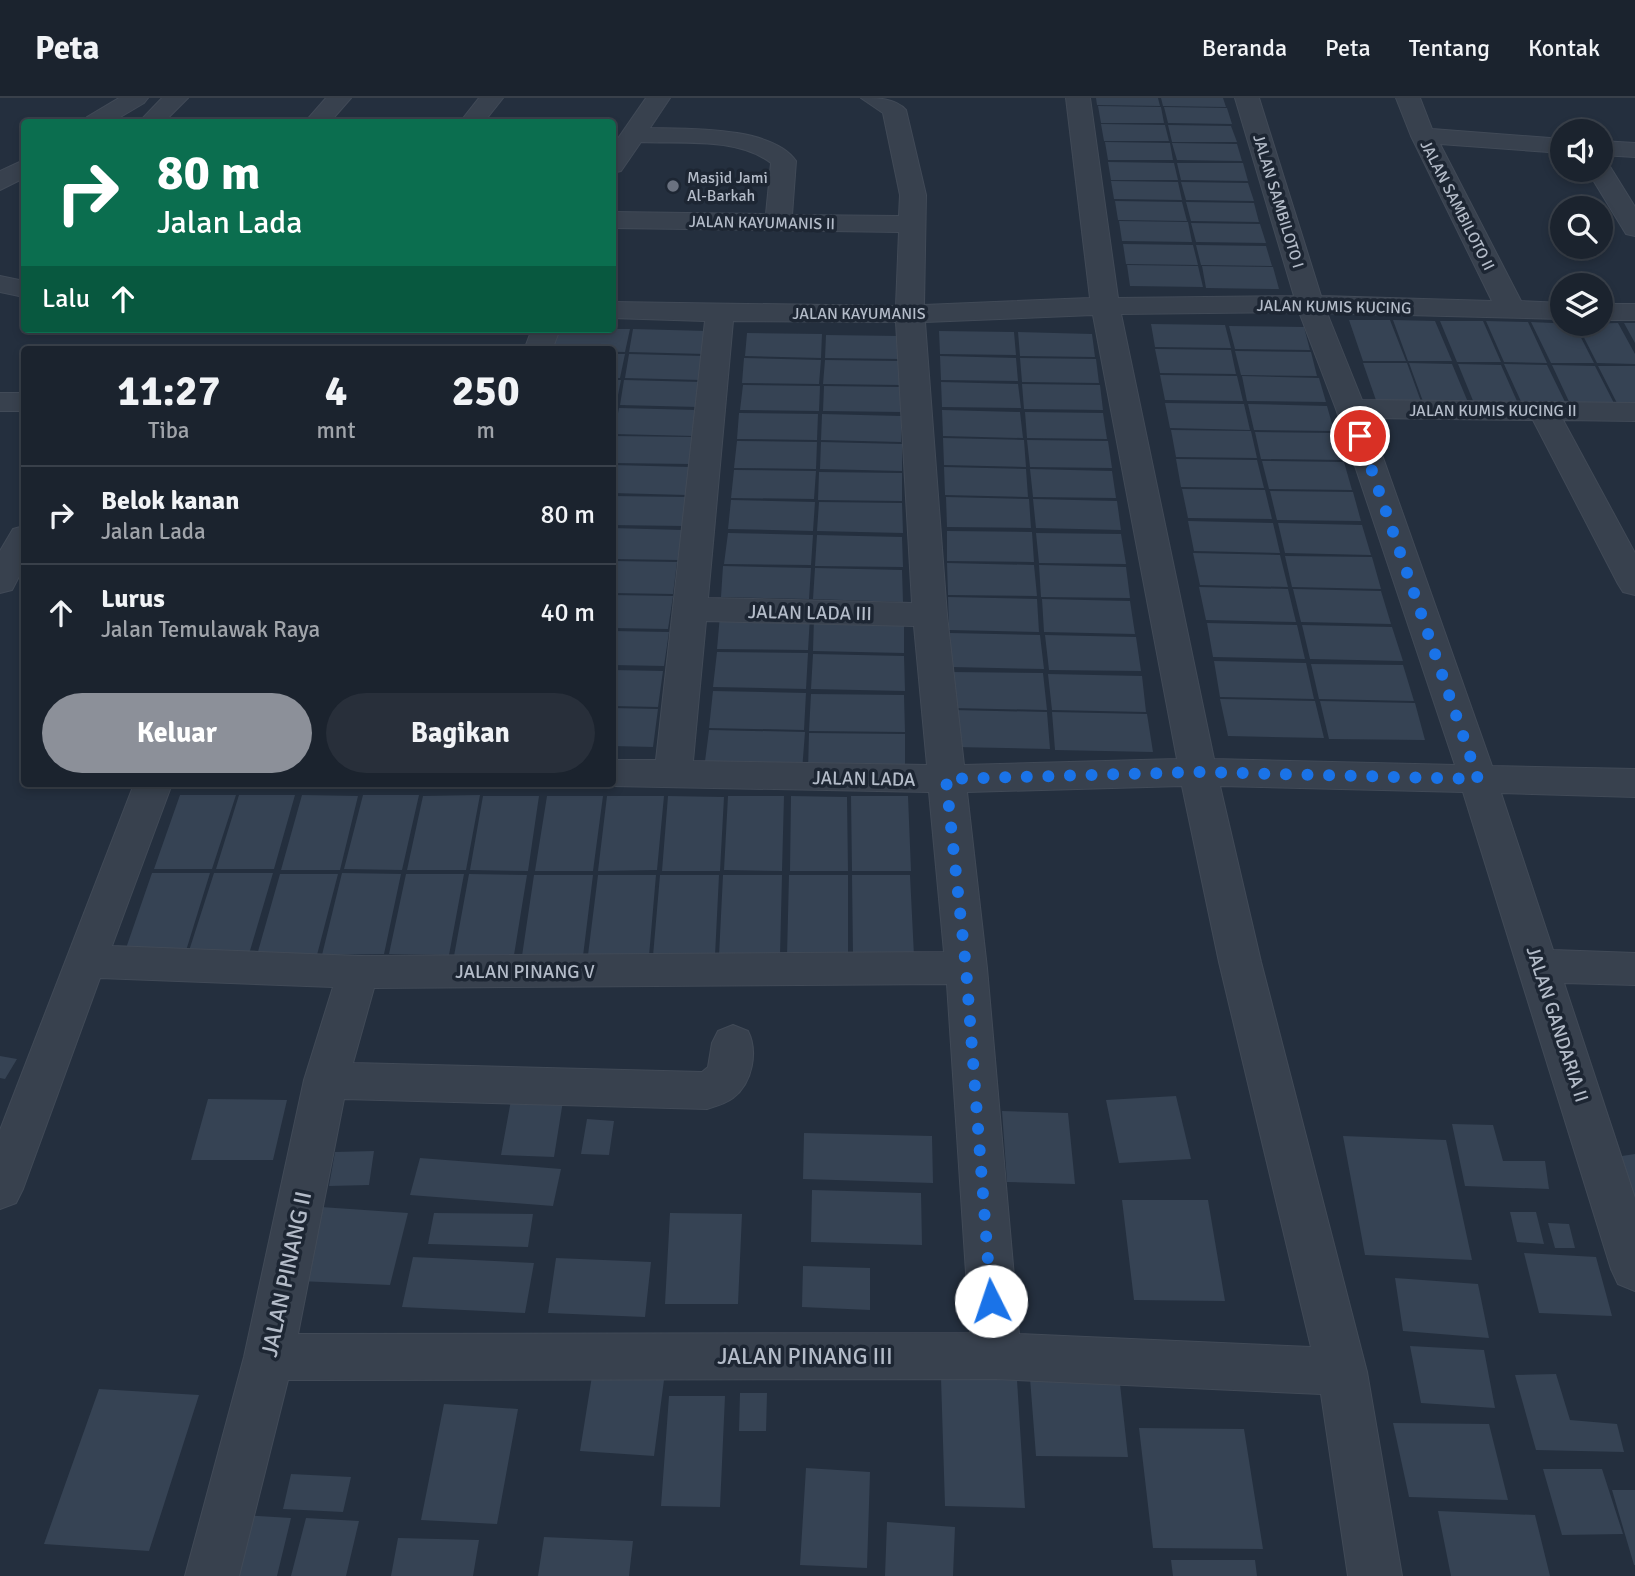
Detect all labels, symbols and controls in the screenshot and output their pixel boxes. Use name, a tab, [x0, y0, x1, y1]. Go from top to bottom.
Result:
text: Peta	[35, 28, 99, 69]
text: Beranda	[1202, 33, 1287, 63]
text: Peta	[1325, 33, 1371, 63]
text: Tentang	[1409, 33, 1490, 63]
text: Kontak	[1528, 33, 1600, 63]
map controls	[1550, 119, 1613, 336]
button: sound	[1550, 119, 1613, 182]
street label: JALAN SAMBILOTO I	[1248, 132, 1308, 271]
street label: JALAN SAMBILOTO II	[1416, 137, 1499, 274]
text: 80 m	[157, 143, 260, 203]
icon: right	[42, 147, 133, 238]
place label: Masjid Jami Al-Barkah	[687, 168, 768, 206]
marker: Masjid Jami Al-Barkah	[665, 178, 681, 194]
button: search	[1550, 196, 1613, 259]
text: Jalan Lada	[157, 203, 303, 242]
street label: JALAN KAYUMANIS II	[689, 212, 835, 234]
button: layers	[1550, 273, 1613, 336]
icon: ahead	[104, 280, 142, 318]
text: Lalu	[42, 283, 90, 315]
street label: JALAN KUMIS KUCING	[1256, 296, 1411, 318]
street label: JALAN KAYUMANIS	[792, 304, 926, 324]
text: 11:27	[117, 366, 220, 417]
text: 4	[325, 366, 347, 417]
text: 250	[452, 366, 520, 417]
street label: JALAN KUMIS KUCING II	[1409, 401, 1577, 421]
pin	[1330, 406, 1390, 466]
text: Tiba	[148, 416, 189, 445]
text: mnt	[317, 416, 355, 445]
text: m	[477, 416, 495, 445]
icon: arrive	[1341, 417, 1379, 455]
text: Belok kanan	[101, 485, 239, 517]
icon: right	[42, 496, 80, 534]
text: 80 m	[540, 499, 595, 531]
text: Jalan Lada	[101, 517, 206, 546]
text: Lurus	[101, 583, 165, 615]
icon: ahead	[42, 594, 80, 632]
text: 40 m	[540, 597, 595, 629]
street label: JALAN LADA III	[748, 600, 872, 626]
text: Jalan Temulawak Raya	[101, 615, 320, 644]
button: Keluar	[42, 693, 312, 773]
button: Bagikan	[326, 693, 595, 773]
street label: JALAN LADA	[812, 766, 916, 792]
street label: JALAN GANDARIA II	[1521, 943, 1594, 1105]
street label: JALAN PINANG V	[455, 960, 595, 984]
street label: JALAN PINANG II	[255, 1188, 318, 1360]
position arrow	[954, 1264, 1028, 1338]
street label: JALAN PINANG III	[717, 1342, 893, 1371]

